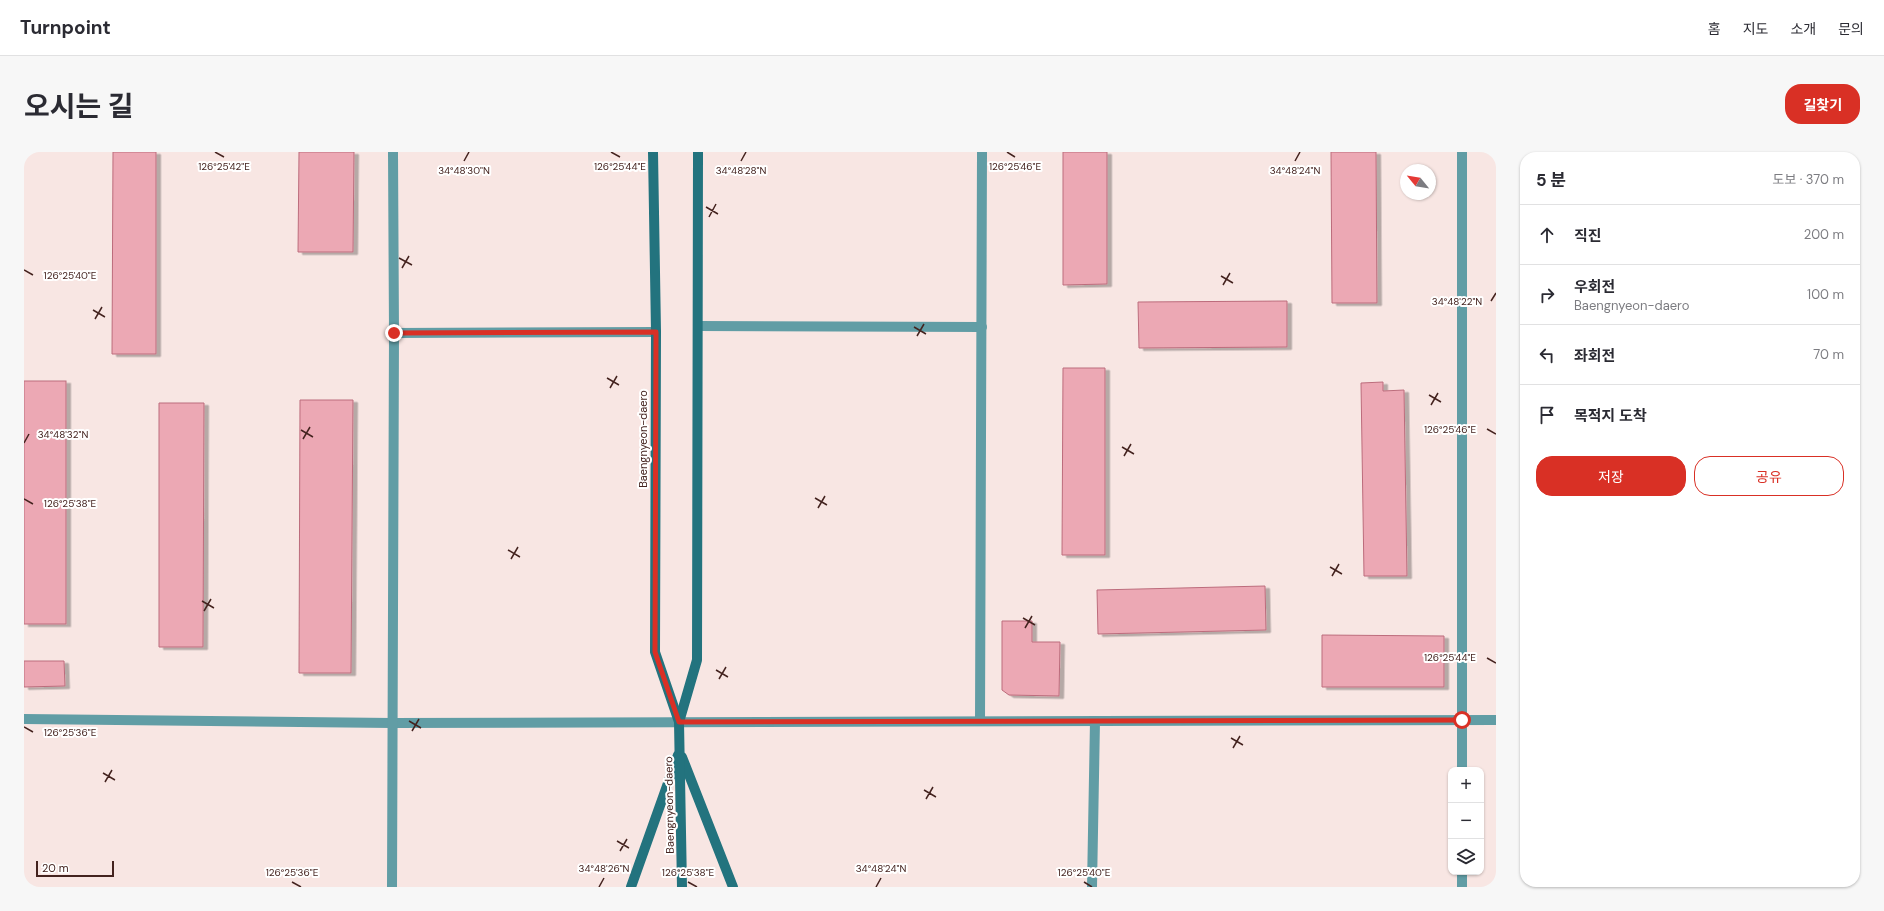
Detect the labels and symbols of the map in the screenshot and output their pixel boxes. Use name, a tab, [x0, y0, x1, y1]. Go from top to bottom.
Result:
text: 126°25'42"E	[198, 160, 250, 173]
text: 126°25'44"E	[594, 160, 646, 173]
text: 126°25'46"E	[989, 160, 1041, 173]
text: 34°48'30"N	[438, 164, 490, 177]
text: 34°48'28"N	[716, 164, 766, 177]
text: 34°48'24"N	[1270, 164, 1320, 177]
north arrow	[1400, 164, 1436, 200]
text: 126°25'40"E	[44, 269, 97, 282]
text: 34°48'22"N	[1432, 295, 1482, 308]
route end	[385, 324, 403, 342]
street label: Baengnyeon-daero	[636, 390, 650, 488]
text: 126°25'46"E	[1424, 423, 1476, 436]
text: 34°48'32"N	[38, 428, 88, 441]
text: 126°25'38"E	[44, 497, 97, 510]
text: 126°25'44"E	[1424, 651, 1476, 664]
route start	[1453, 711, 1471, 729]
text: 126°25'36"E	[44, 726, 97, 739]
street label: Baengnyeon-daero	[661, 756, 677, 854]
scale bar	[36, 859, 114, 878]
text: 34°48'26"N	[578, 862, 630, 875]
text: 34°48'24"N	[856, 862, 906, 875]
text: 126°25'36"E	[266, 866, 319, 879]
text: 126°25'38"E	[662, 866, 715, 879]
text: 126°25'40"E	[1058, 866, 1111, 879]

